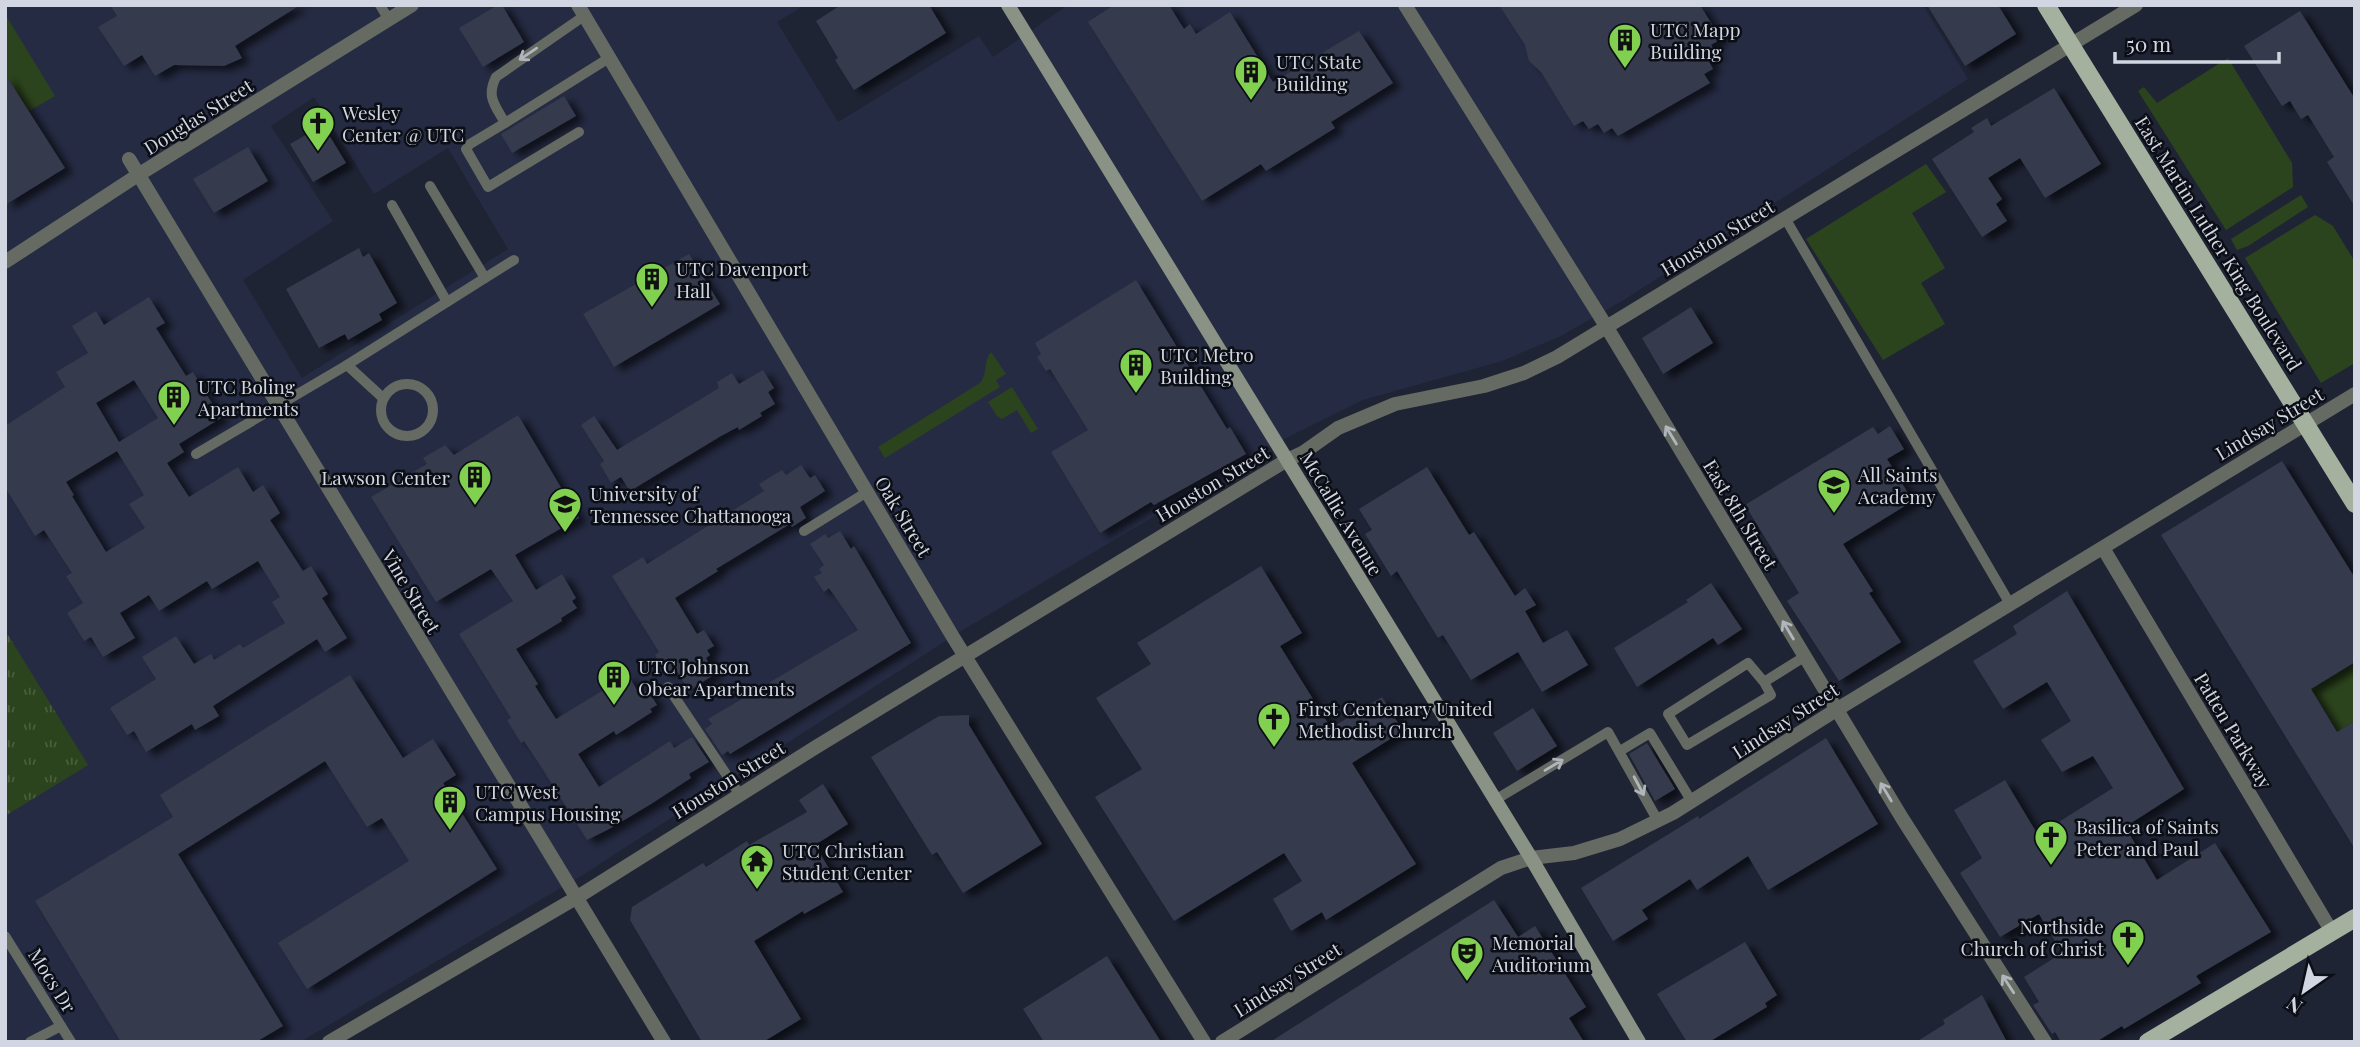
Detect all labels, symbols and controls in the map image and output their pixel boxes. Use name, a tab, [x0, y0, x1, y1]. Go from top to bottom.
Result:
place label: UTC Mapp Building	[1650, 16, 1741, 64]
building icon: UTC Mapp Building	[1606, 21, 1644, 70]
scale bar	[2115, 21, 2280, 65]
text: 50 m	[2126, 29, 2172, 57]
one-way arrow	[519, 47, 538, 62]
place label: UTC State Building	[1276, 48, 1361, 96]
building icon: UTC State Building	[1232, 53, 1270, 102]
street label: Douglas Street	[138, 72, 258, 160]
place label: Wesley Center @ UTC	[341, 99, 464, 147]
church icon: Wesley Center @ UTC	[299, 104, 337, 153]
street label: East Martin Luther King Boulevard	[2130, 111, 2308, 375]
street label: Houston Street	[1655, 193, 1779, 281]
place label: UTC Davenport Hall	[676, 255, 809, 303]
building icon: UTC Davenport Hall	[633, 260, 671, 309]
place label: UTC Metro Building	[1160, 341, 1254, 389]
building icon: UTC Metro Building	[1117, 346, 1155, 395]
place label: UTC Boling Apartments	[197, 373, 299, 421]
building icon: UTC Boling Apartments	[155, 378, 193, 427]
street label: Lindsay Street	[2210, 380, 2328, 466]
one-way arrow	[1664, 425, 1678, 445]
street label: Houston Street	[1150, 439, 1274, 527]
street label: McCallie Avenue	[1295, 446, 1389, 580]
street label: East 8th Street	[1698, 454, 1784, 574]
building icon: Lawson Center	[456, 458, 494, 507]
place label: All Saints Academy	[1857, 461, 1937, 509]
place label: Lawson Center	[321, 464, 451, 490]
school or university icon: All Saints Academy	[1815, 466, 1853, 515]
street label: Oak Street	[870, 471, 938, 561]
place label: University of Tennessee Chattanooga	[590, 480, 792, 528]
school or university icon: University of Tennessee Chattanooga	[546, 485, 584, 534]
street label: Vine Street	[376, 543, 447, 638]
one-way arrow	[1781, 620, 1795, 640]
place label: UTC Johnson Obear Apartments	[638, 653, 795, 701]
building icon: UTC Johnson Obear Apartments	[595, 658, 633, 707]
street label: Patten Parkway	[2189, 667, 2279, 793]
street label: Lindsay Street	[1727, 676, 1843, 764]
place label: First Centenary United Methodist Church	[1298, 695, 1493, 743]
church icon: First Centenary United Methodist Church	[1255, 700, 1293, 749]
street label: Houston Street	[667, 734, 789, 824]
one-way arrow	[1543, 758, 1563, 772]
one-way arrow	[1632, 776, 1646, 796]
place label: UTC West Campus Housing	[475, 778, 620, 826]
building icon: UTC West Campus Housing	[431, 783, 469, 832]
one-way arrow	[1879, 783, 1893, 803]
place label: Basilica of Saints Peter and Paul	[2076, 813, 2219, 861]
church icon: Basilica of Saints Peter and Paul	[2032, 818, 2070, 867]
place label: UTC Christian Student Center	[782, 837, 913, 885]
temple icon: UTC Christian Student Center	[738, 842, 776, 891]
place label: Northside Church of Christ	[1961, 913, 2104, 961]
church icon: Northside Church of Christ	[2109, 918, 2147, 967]
place label: Memorial Auditorium	[1491, 929, 1590, 977]
theatre icon: Memorial Auditorium	[1448, 934, 1486, 983]
street label: Lindsay Street	[1228, 936, 1346, 1022]
street label: Mocs Dr	[23, 943, 83, 1018]
north arrow	[2269, 956, 2339, 1026]
one-way arrow	[2001, 975, 2015, 995]
text: N	[2281, 991, 2307, 1021]

